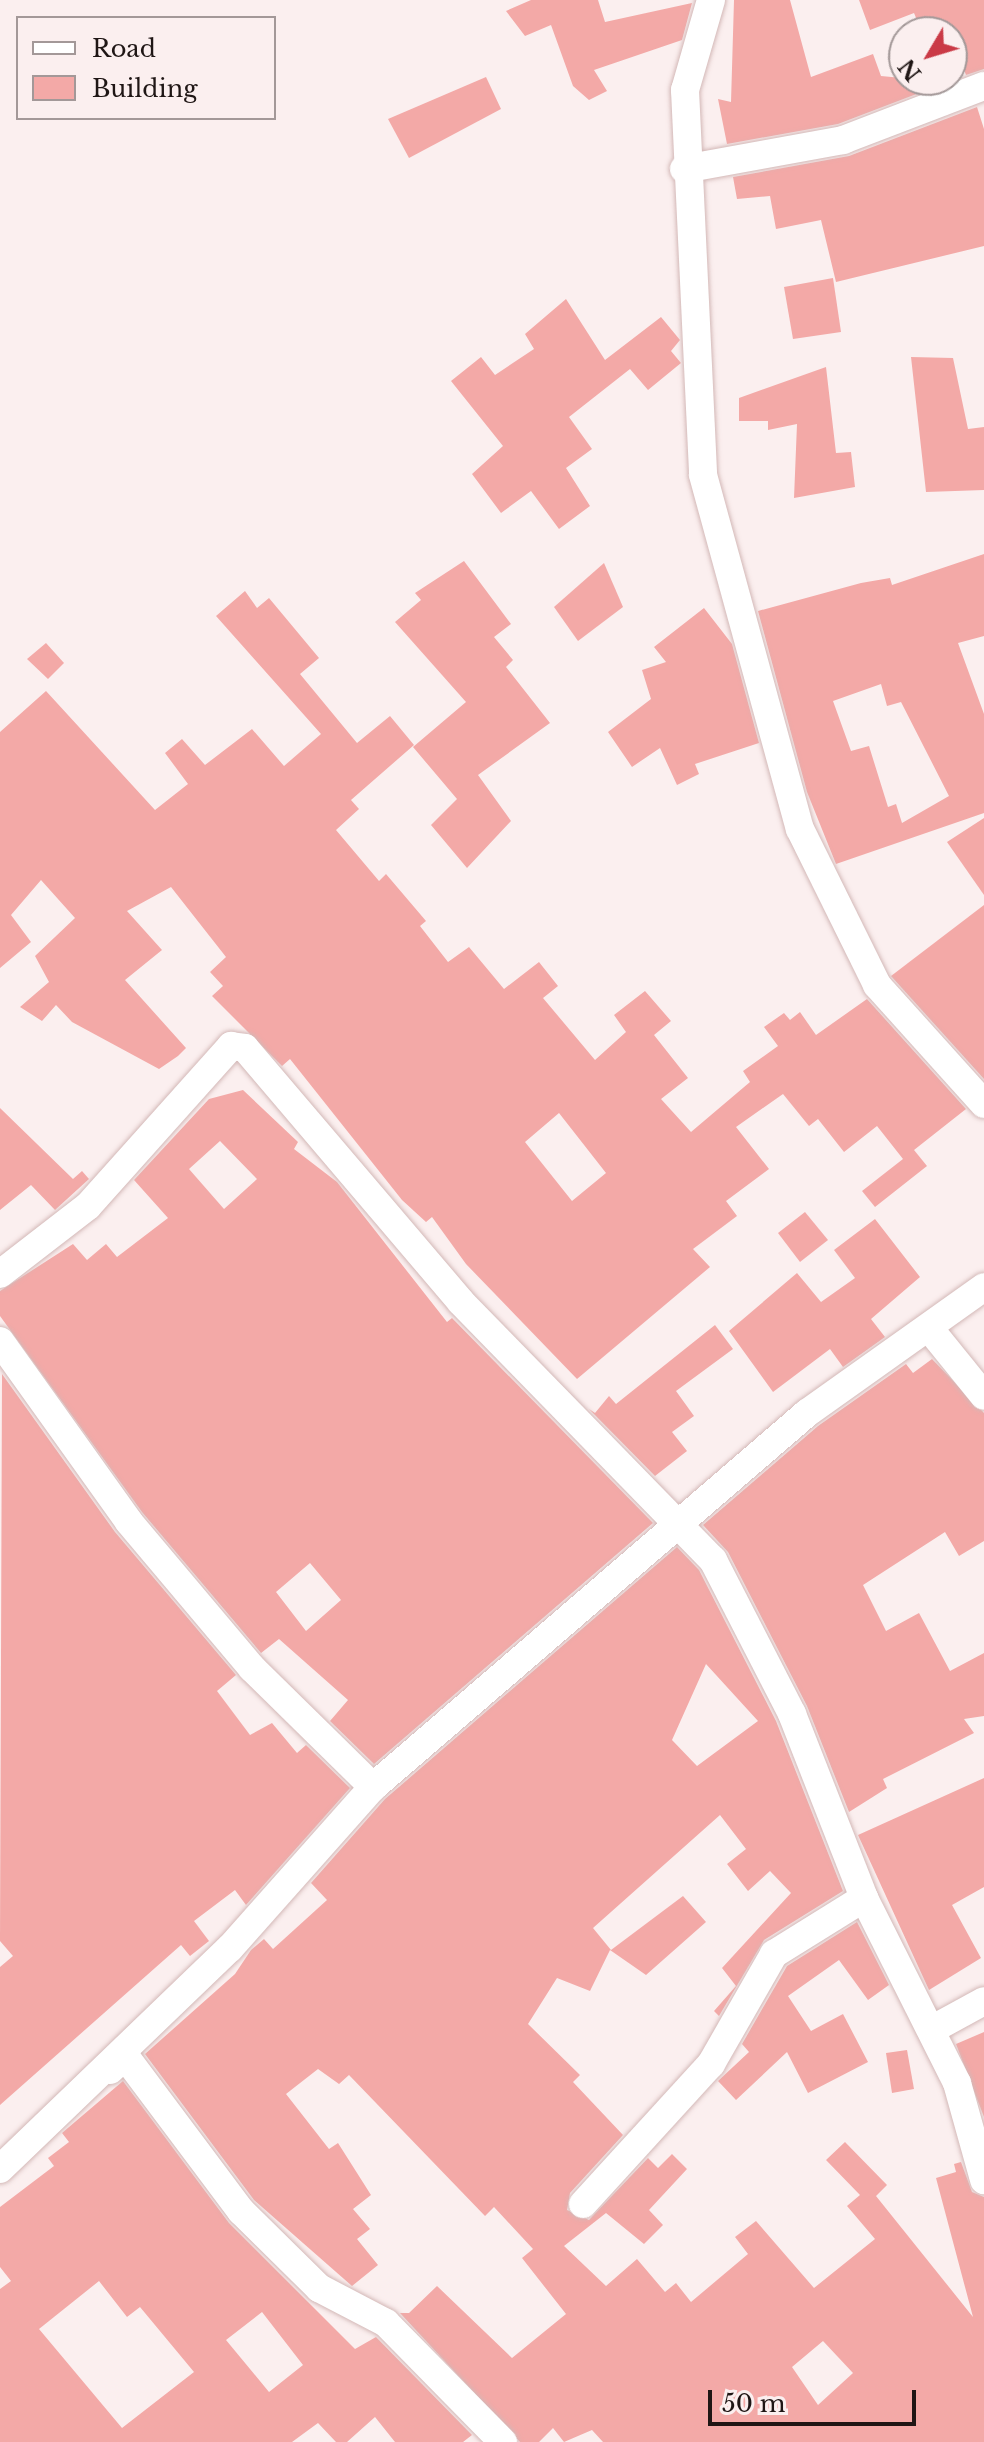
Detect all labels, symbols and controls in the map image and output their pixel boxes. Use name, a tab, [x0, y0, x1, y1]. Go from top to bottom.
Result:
legend	[16, 16, 276, 120]
north arrow	[888, 16, 968, 96]
text: Road	[92, 34, 156, 63]
text: N	[893, 53, 927, 86]
text: Building	[92, 74, 198, 103]
scale bar	[712, 2374, 920, 2424]
text: 50 m	[722, 2389, 785, 2418]

